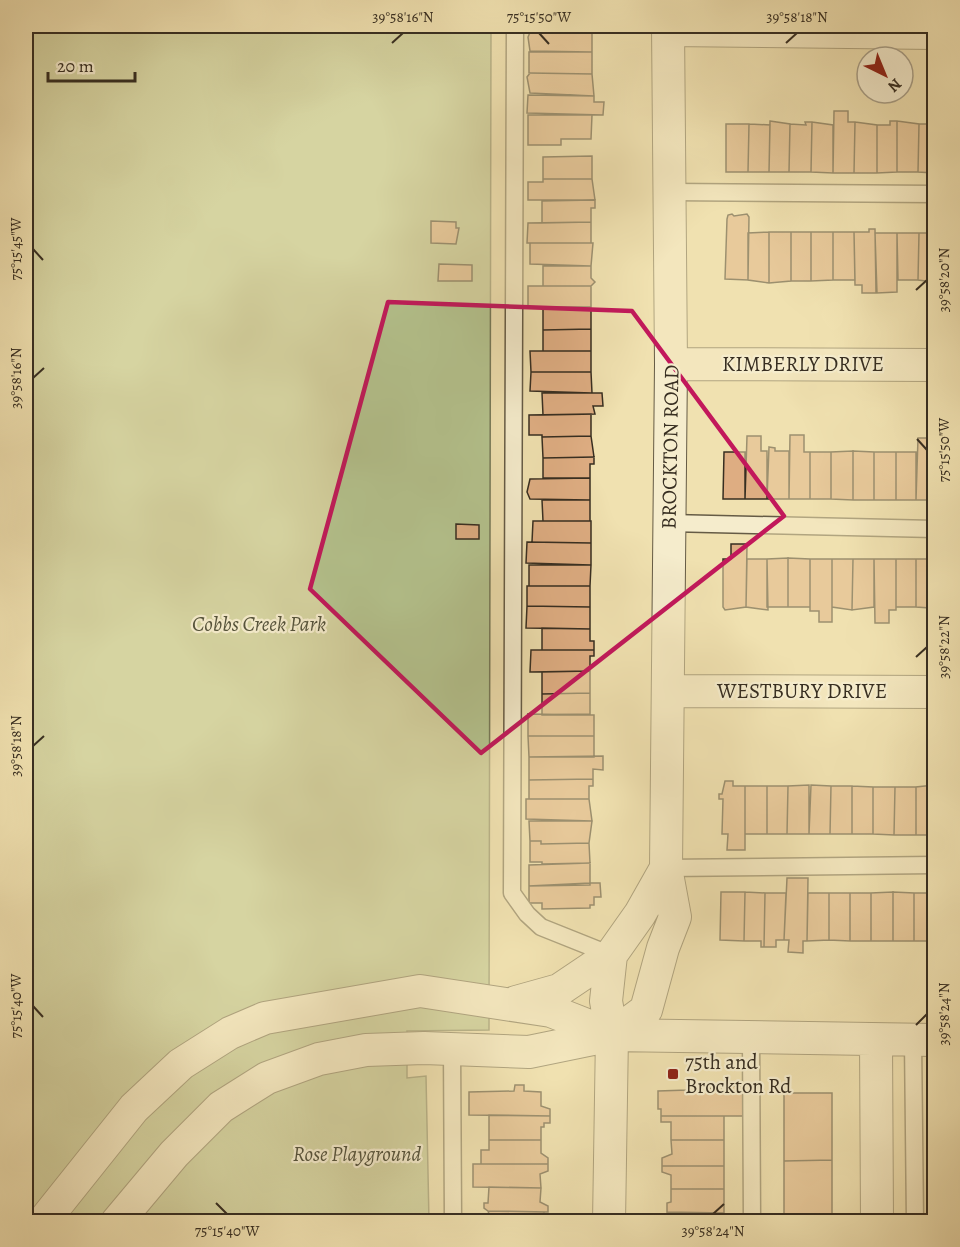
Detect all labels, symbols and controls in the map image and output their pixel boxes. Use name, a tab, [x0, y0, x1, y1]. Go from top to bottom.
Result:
text: 39°58'16"N	[372, 7, 434, 27]
text: 75°15'50"W	[507, 7, 571, 27]
text: 39°58'18"N	[766, 7, 828, 27]
scale bar	[48, 45, 135, 83]
north arrow	[855, 45, 915, 105]
text: 20 m	[57, 54, 94, 78]
text: N	[883, 73, 906, 97]
text: 75°15'45"W	[6, 217, 26, 281]
text: 39°58'20"N	[934, 248, 954, 312]
text: 39°58'16"N	[6, 347, 26, 409]
street label: KIMBERLY DRIVE	[722, 350, 884, 378]
street label: BROCKTON ROAD	[655, 364, 685, 530]
text: 75°15'50"W	[934, 418, 954, 482]
park label: Cobbs Creek Park	[192, 610, 326, 638]
text: 39°58'22"N	[934, 615, 954, 679]
street label: WESTBURY DRIVE	[716, 677, 887, 705]
text: 39°58'18"N	[6, 715, 26, 777]
text: 75°15'40"W	[6, 974, 26, 1038]
text: 39°58'24"N	[934, 982, 954, 1046]
place label: 75th and Brockton Rd	[685, 1048, 792, 1100]
marker: 75th and Brockton Rd	[666, 1067, 680, 1081]
park label: Rose Playground	[293, 1140, 422, 1168]
text: 75°15'40"W	[195, 1221, 259, 1241]
text: 39°58'24"N	[681, 1221, 745, 1241]

